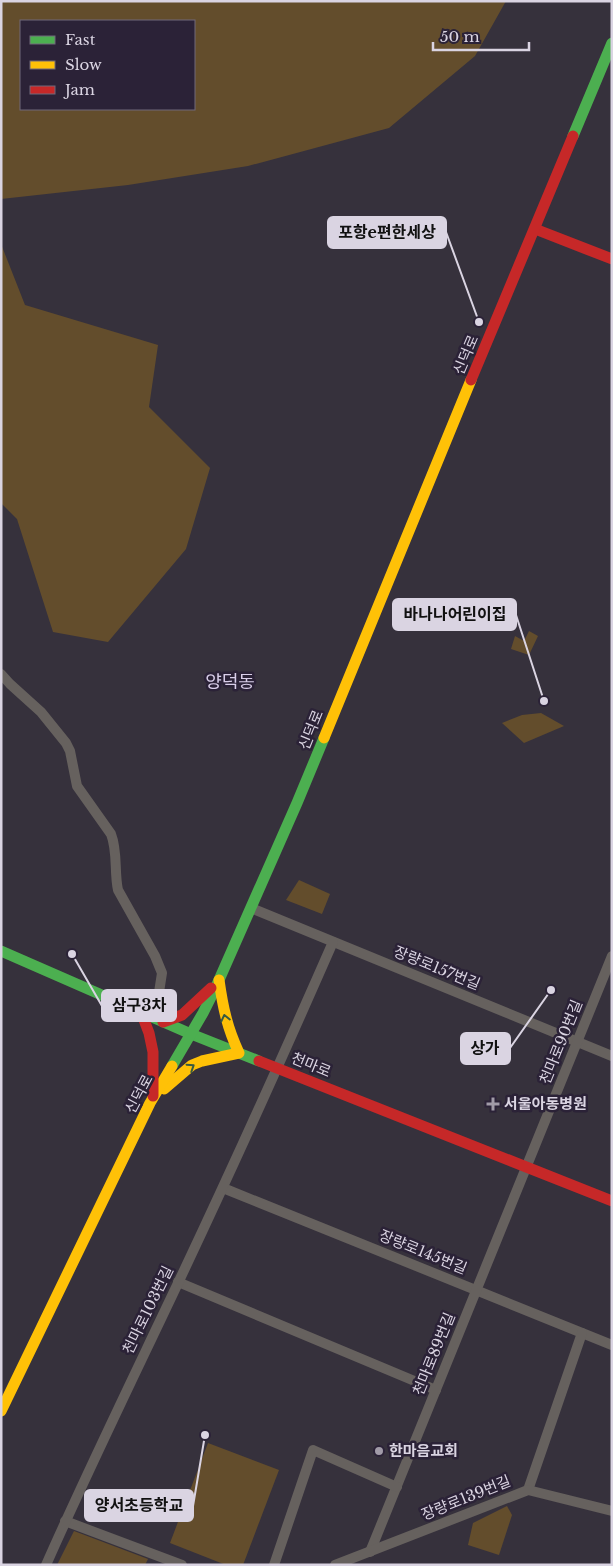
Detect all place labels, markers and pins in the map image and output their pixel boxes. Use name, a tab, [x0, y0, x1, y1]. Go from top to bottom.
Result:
callout: 포항e편한세상	[328, 217, 446, 248]
callout: 바나나어린이집	[393, 599, 516, 630]
callout: 삼구3차	[102, 990, 176, 1021]
callout: 상가	[461, 1033, 510, 1064]
place label: 서울아동병원	[504, 1094, 587, 1113]
marker: 서울아동병원	[486, 1097, 500, 1111]
place label: 한마음교회	[389, 1441, 458, 1460]
marker: 한마음교회	[373, 1445, 385, 1457]
callout: 양서초등학교	[85, 1490, 193, 1521]

